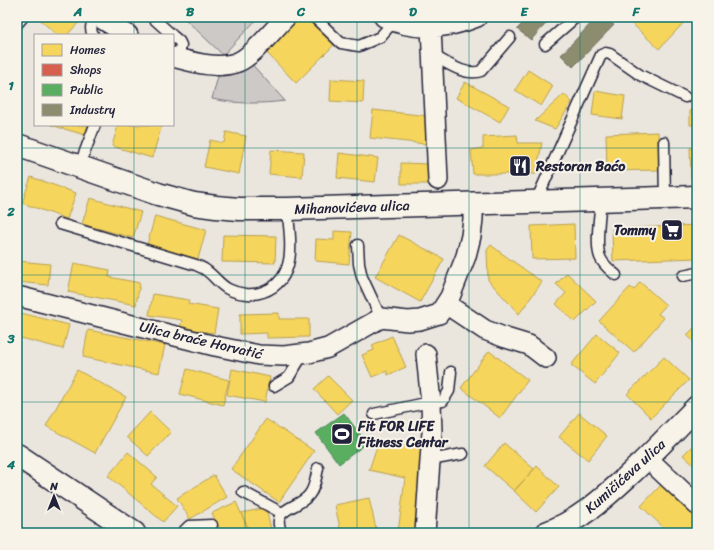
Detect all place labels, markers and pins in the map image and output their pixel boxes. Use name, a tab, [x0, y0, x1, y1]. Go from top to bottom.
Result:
restaurant icon: Restoran Baćo	[507, 153, 533, 179]
place label: Restoran Baćo	[535, 154, 626, 179]
supermarket icon: Tommy	[659, 217, 685, 243]
place label: Tommy	[614, 218, 657, 243]
place label: Fit FOR LIFE Fitness Centar	[357, 414, 449, 455]
sports icon: Fit FOR LIFE Fitness Centar	[329, 421, 355, 447]

